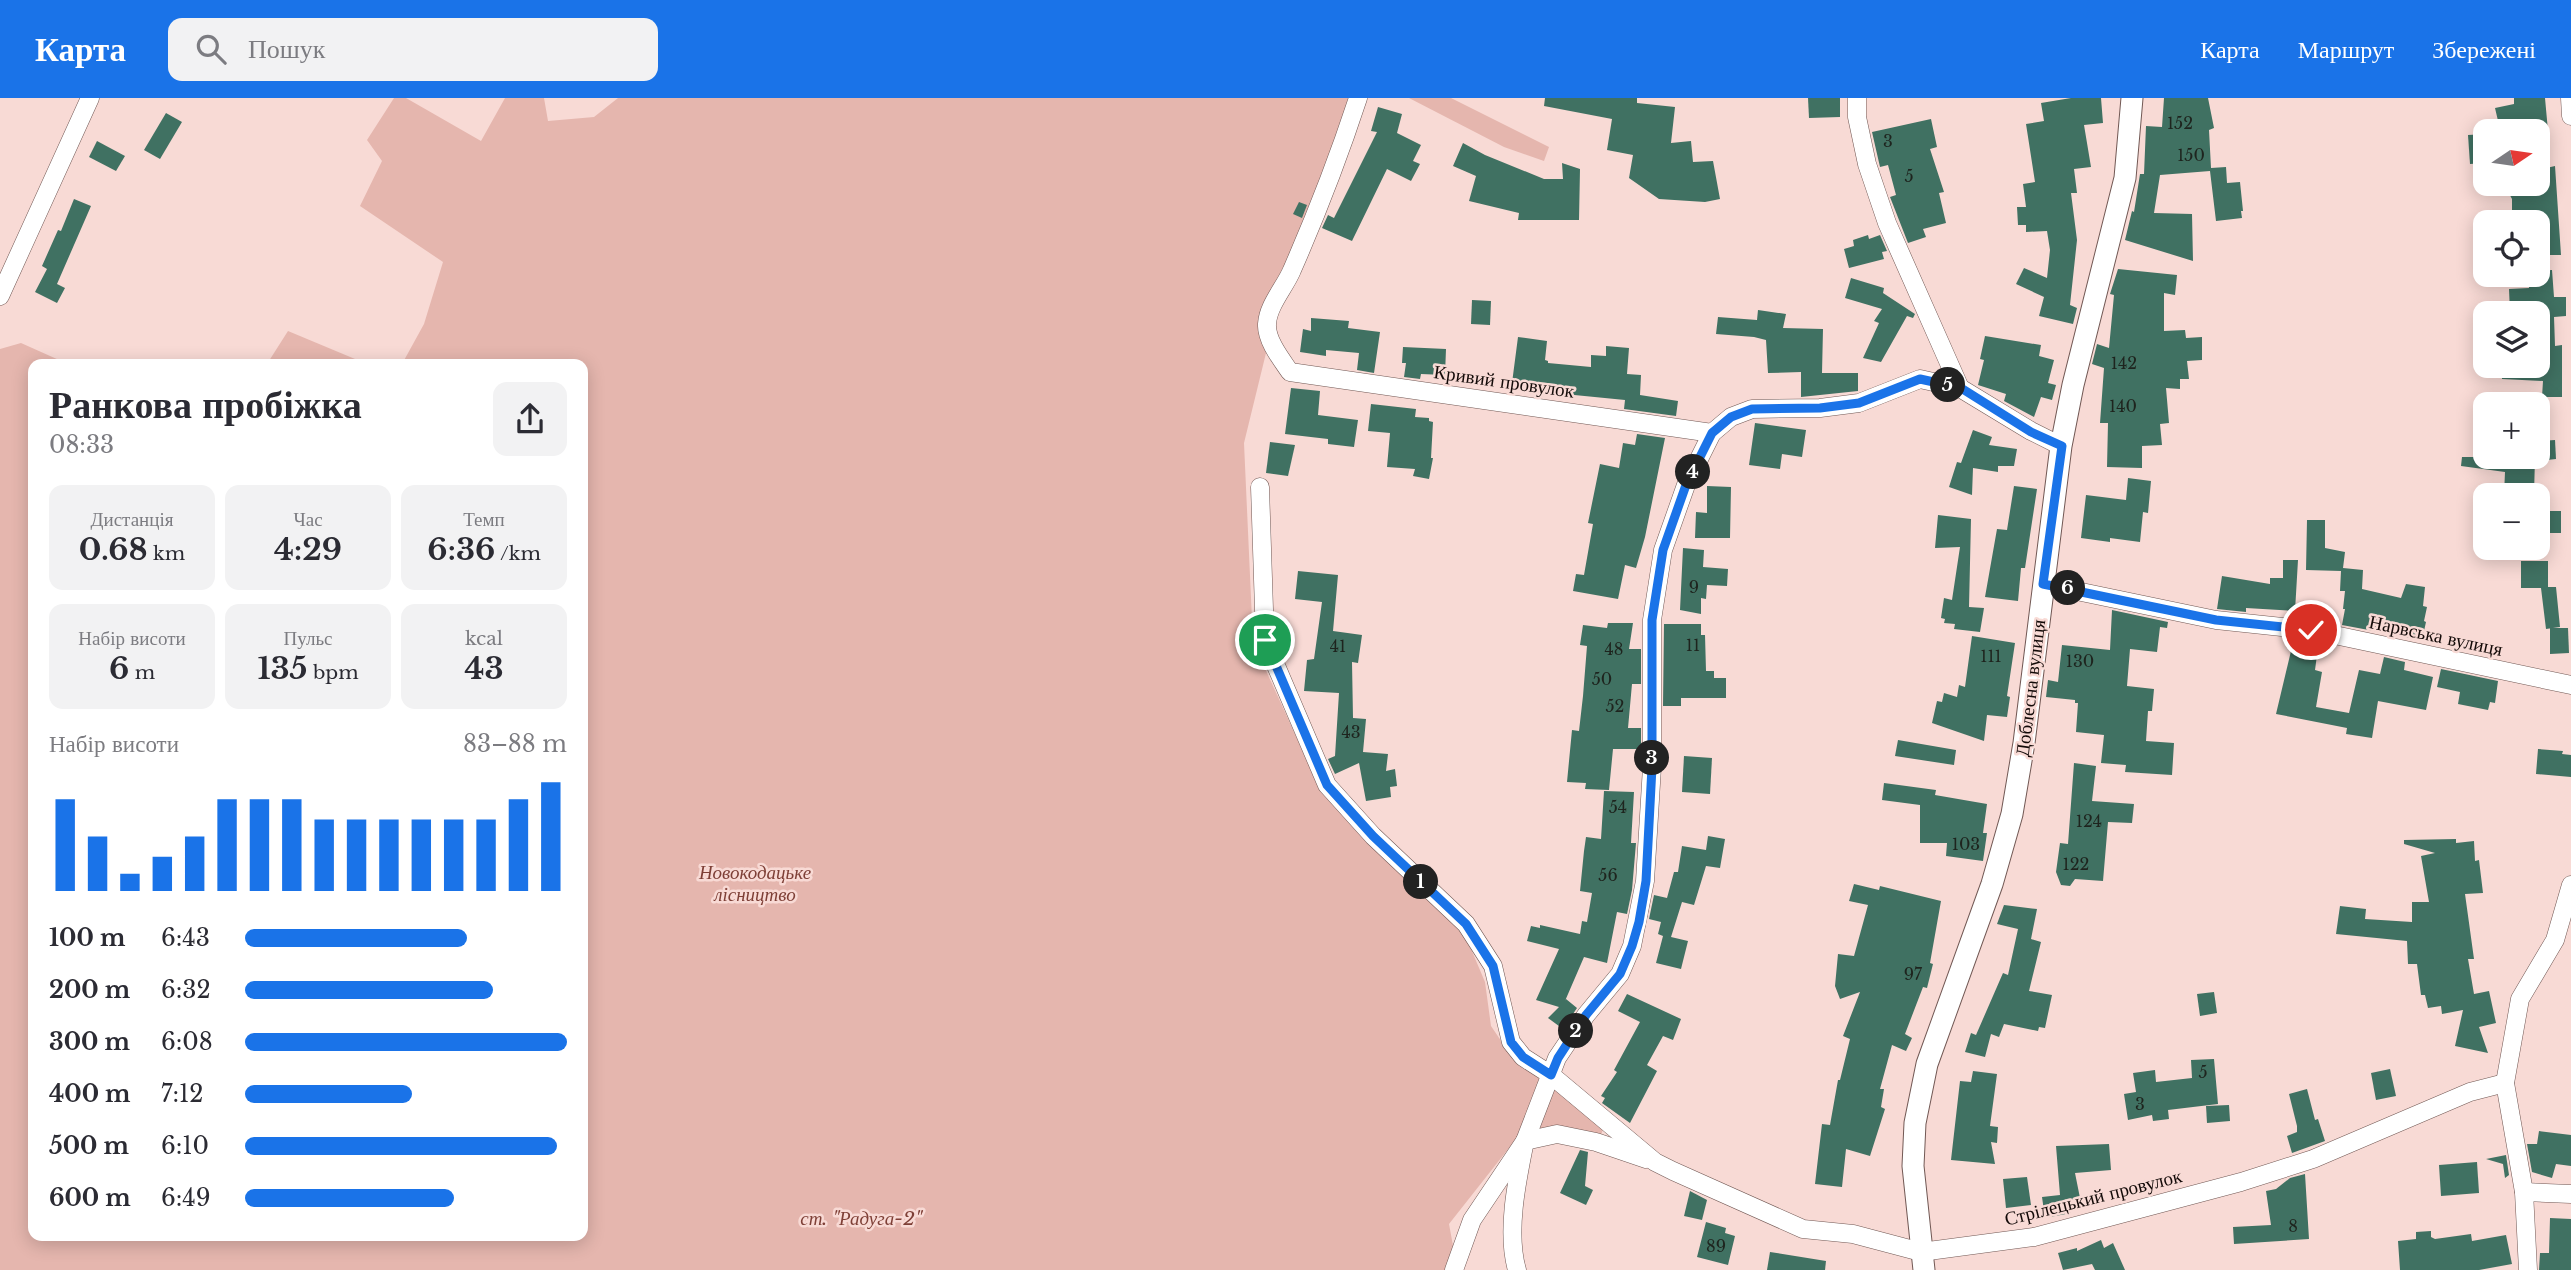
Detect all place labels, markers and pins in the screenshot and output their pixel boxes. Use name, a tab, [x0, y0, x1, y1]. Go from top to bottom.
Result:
pin: 5	[1930, 368, 1966, 402]
pin: 4	[1676, 454, 1710, 490]
pin: 6	[2050, 570, 2086, 606]
pin	[2281, 600, 2341, 660]
pin	[1235, 610, 1295, 670]
pin: 3	[1634, 740, 1670, 776]
pin: 1	[1404, 864, 1438, 900]
pin: 2	[1558, 1014, 1594, 1048]

